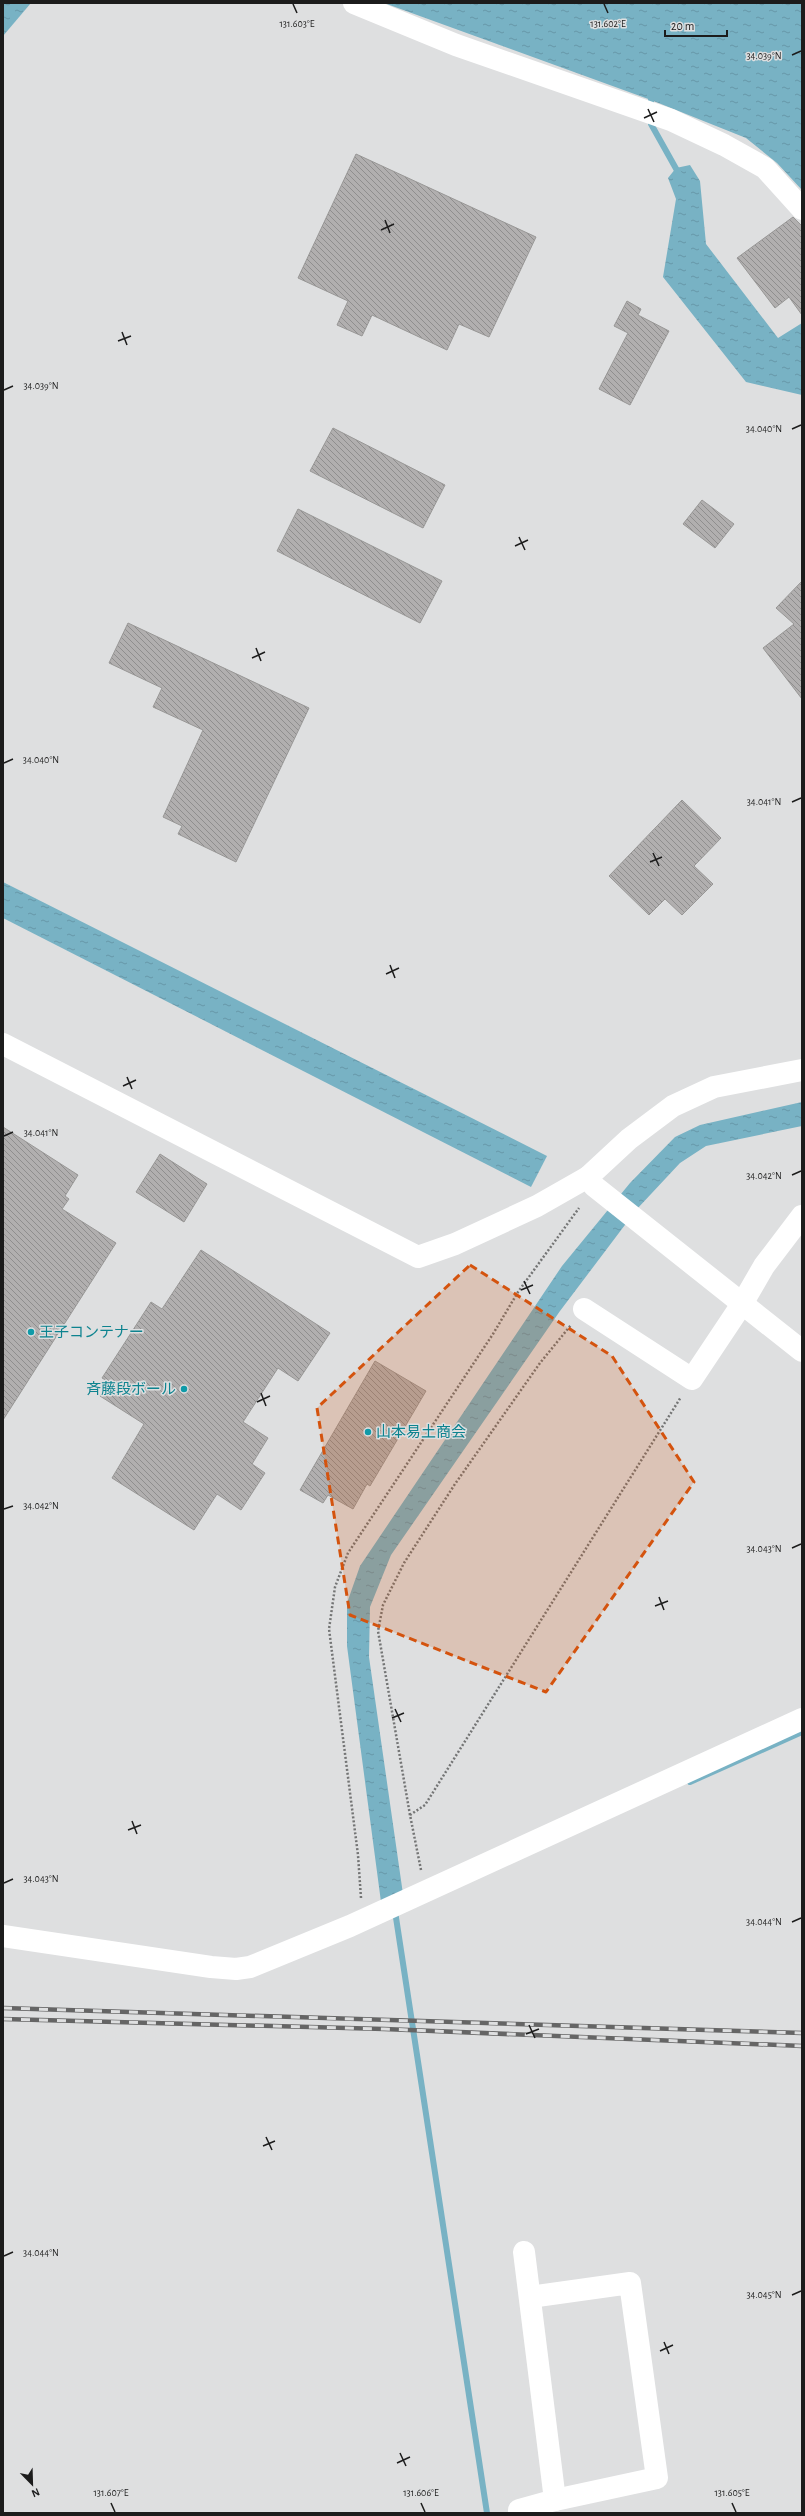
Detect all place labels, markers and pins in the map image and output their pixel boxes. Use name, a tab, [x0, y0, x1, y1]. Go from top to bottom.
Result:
place label: 王子コンテナー	[39, 1325, 144, 1340]
marker: 王子コンテナー	[26, 1327, 36, 1337]
place label: 斉藤段ボール	[86, 1381, 176, 1397]
marker: 斉藤段ボール	[179, 1384, 189, 1394]
place label: 山本易土商会	[376, 1424, 466, 1440]
marker: 山本易土商会	[363, 1427, 373, 1437]

